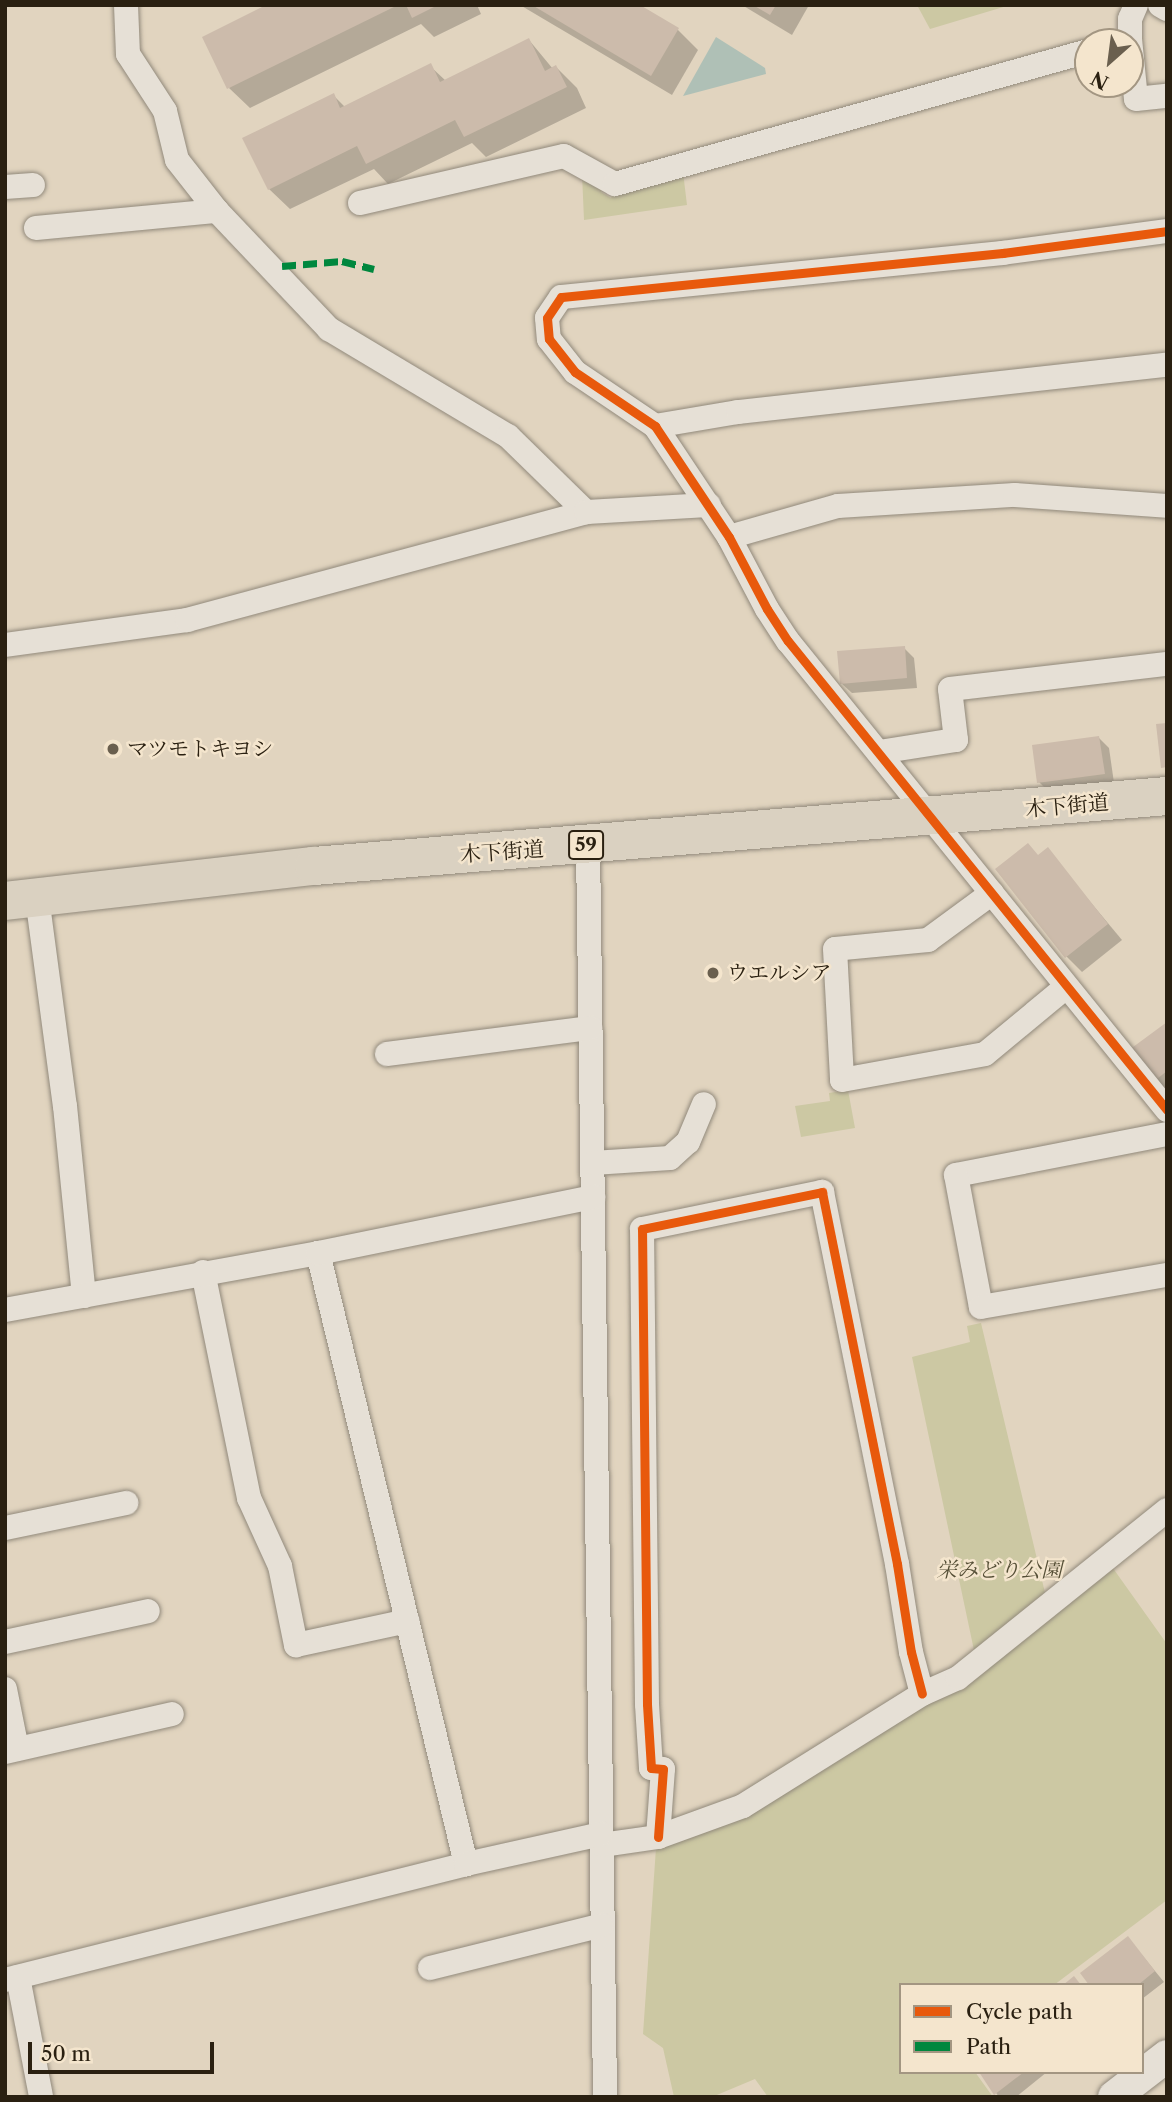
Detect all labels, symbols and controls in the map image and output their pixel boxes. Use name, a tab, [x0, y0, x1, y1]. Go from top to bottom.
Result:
north arrow	[1074, 28, 1144, 98]
text: N	[1087, 66, 1113, 94]
place label: マツモトキヨシ	[127, 736, 274, 762]
marker: マツモトキヨシ	[105, 741, 121, 757]
street label: 木下街道	[1024, 790, 1110, 822]
road number: 59	[567, 830, 605, 860]
street label: 木下街道	[459, 837, 545, 867]
place label: ウエルシア	[727, 960, 832, 986]
marker: ウエルシア	[705, 965, 721, 981]
park label: 栄みどり公園	[936, 1557, 1062, 1583]
legend	[899, 1983, 1144, 2074]
text: Cycle path	[966, 1999, 1073, 2024]
scale bar	[32, 2028, 217, 2072]
text: Path	[966, 2034, 1011, 2059]
text: 50 m	[41, 2041, 91, 2066]

